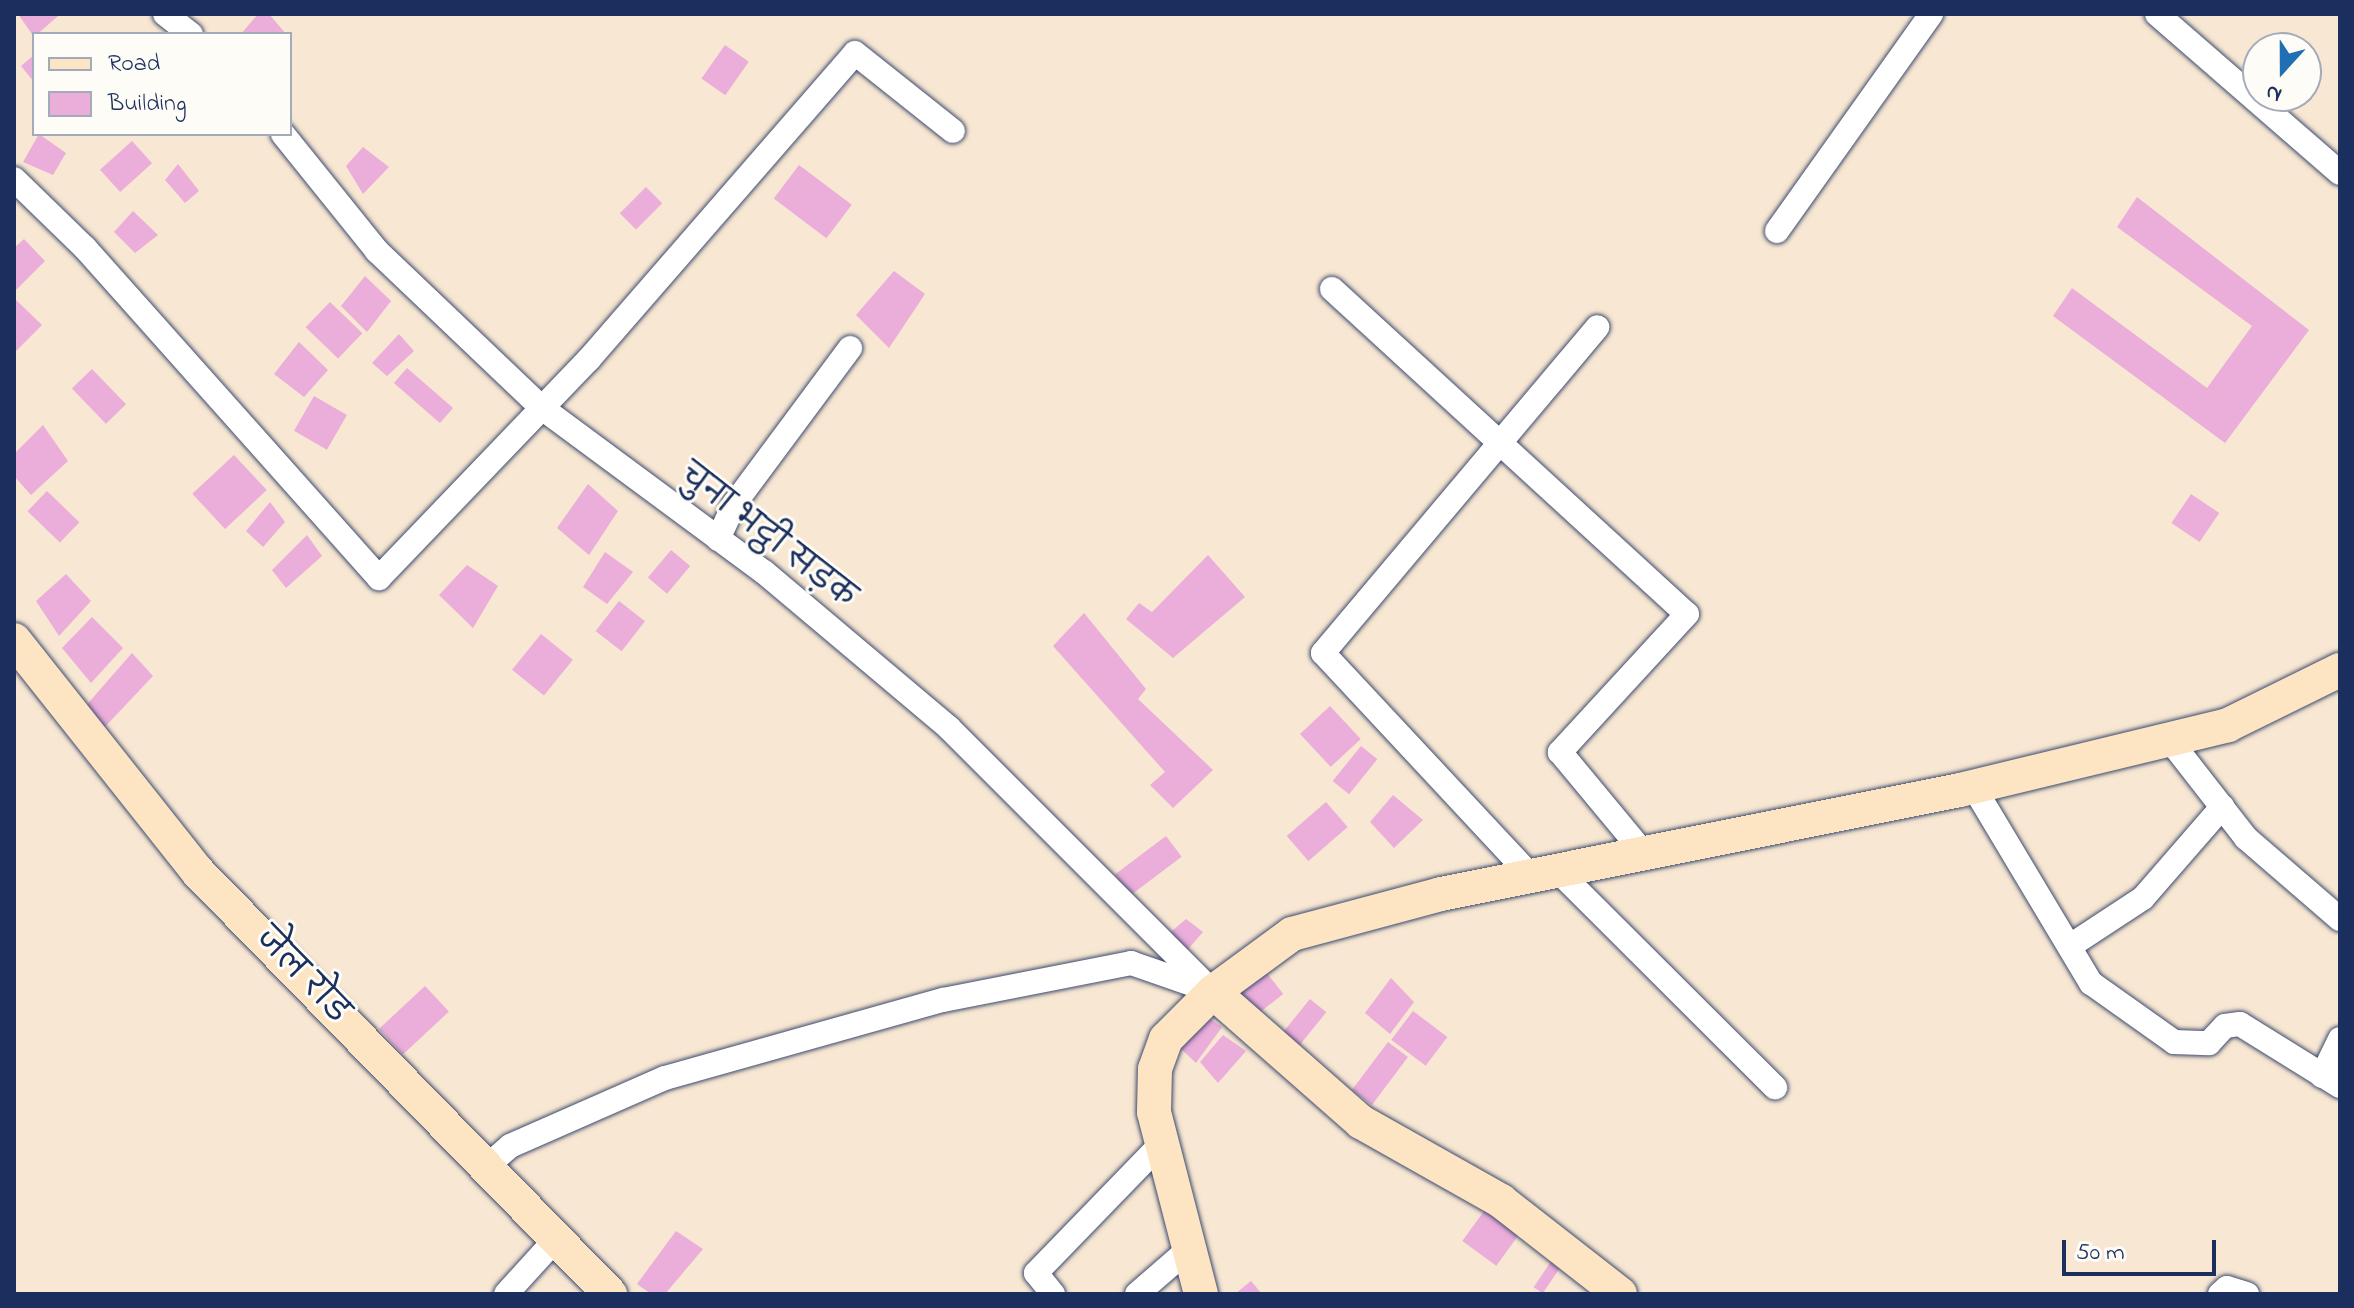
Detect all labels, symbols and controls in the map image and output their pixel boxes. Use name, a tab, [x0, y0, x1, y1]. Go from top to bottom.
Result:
legend	[32, 32, 292, 136]
north arrow	[2242, 32, 2322, 112]
text: Road	[108, 47, 160, 82]
text: N	[2261, 75, 2287, 110]
text: Building	[108, 87, 187, 122]
street label: चुना भट्ठी सड़क	[671, 458, 861, 618]
street label: जेल रोड	[246, 921, 356, 1033]
scale bar	[2066, 1224, 2220, 1274]
text: 50 m	[2076, 1236, 2125, 1271]

